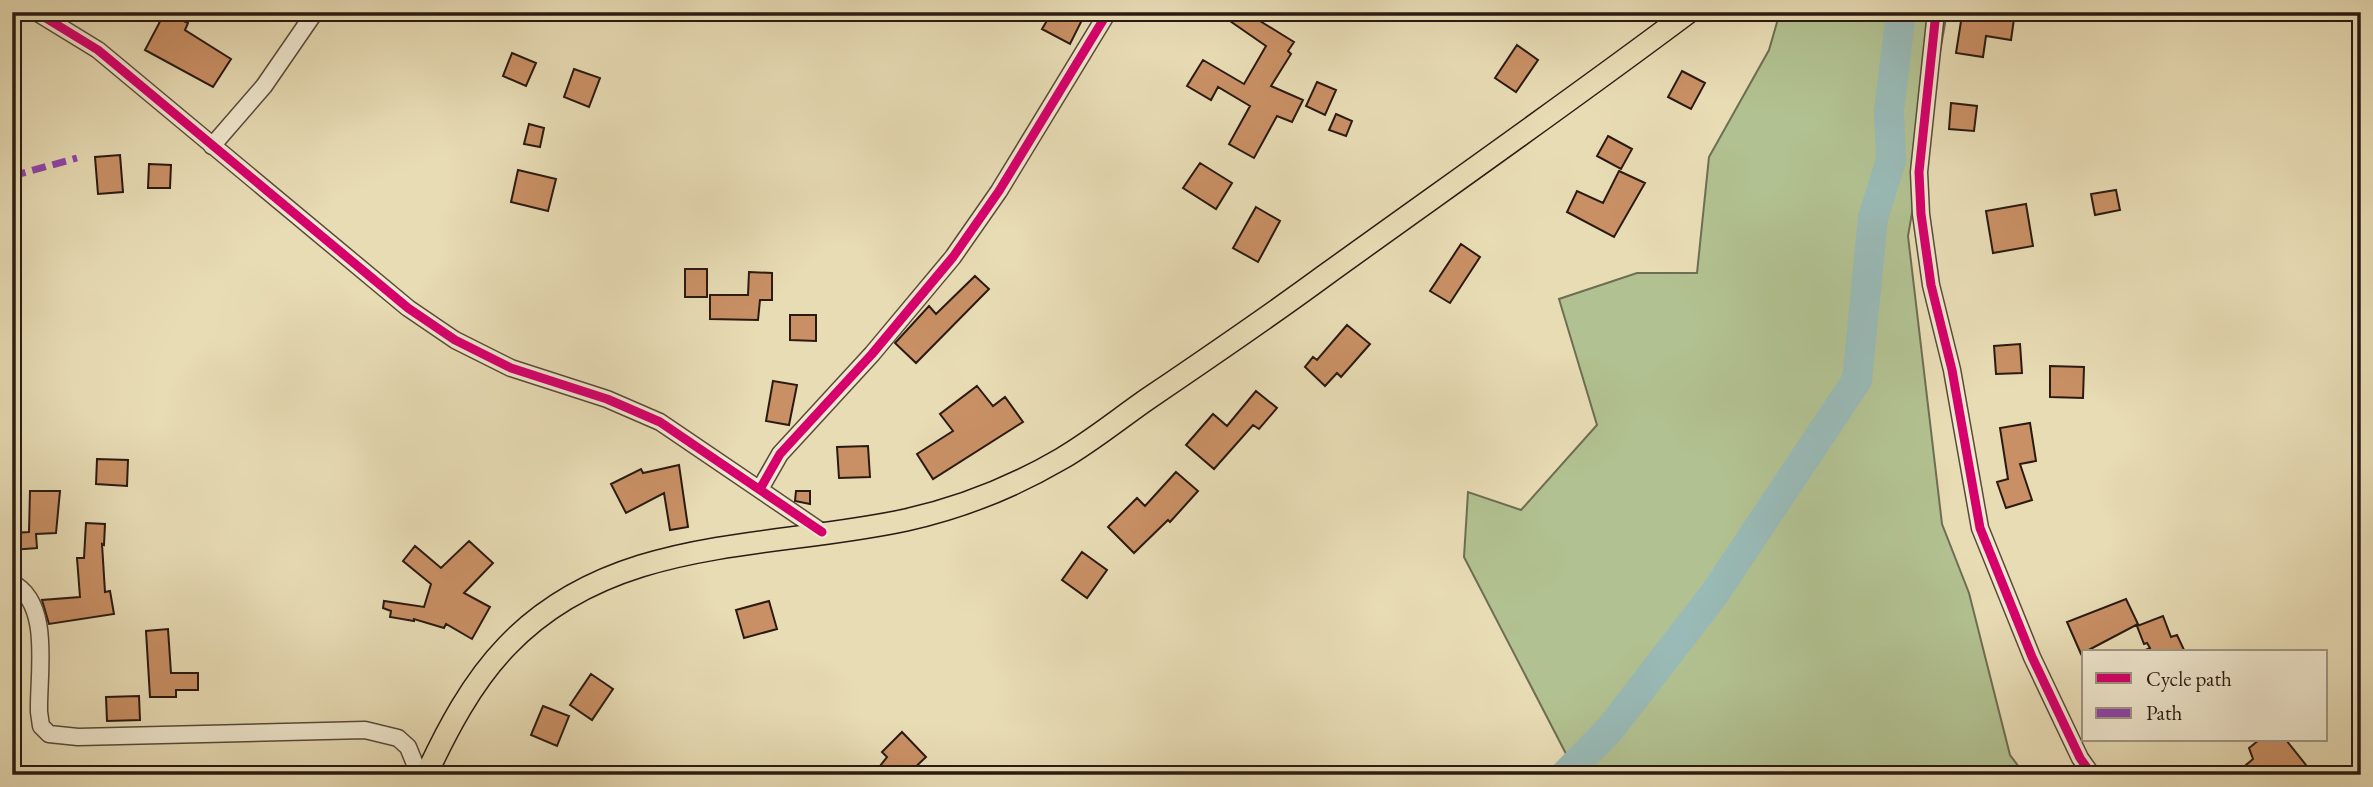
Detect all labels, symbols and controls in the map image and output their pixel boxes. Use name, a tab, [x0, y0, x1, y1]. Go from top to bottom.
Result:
legend	[2082, 650, 2328, 742]
text: Cycle path	[2146, 665, 2232, 692]
text: Path	[2146, 699, 2183, 726]

